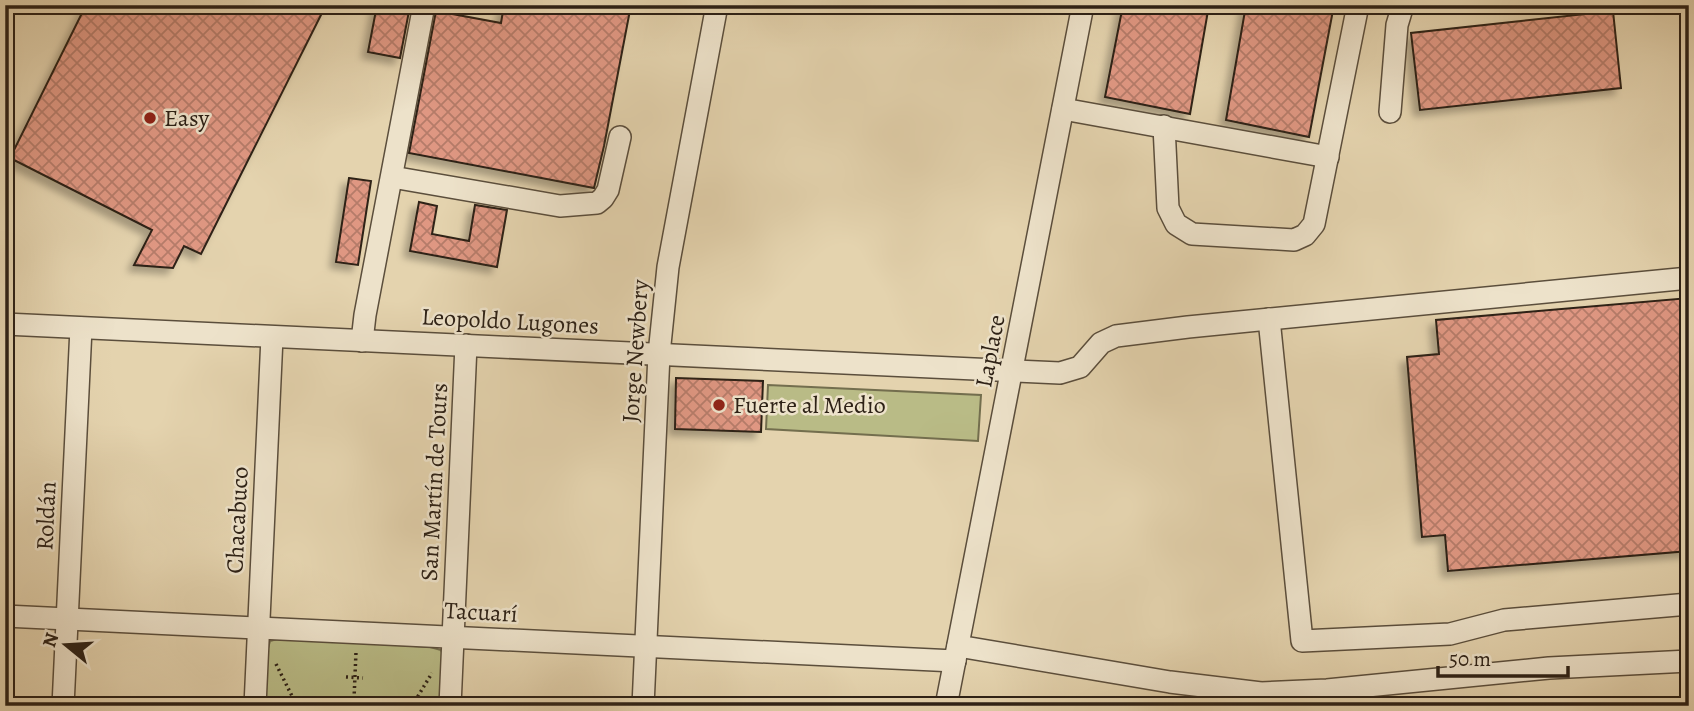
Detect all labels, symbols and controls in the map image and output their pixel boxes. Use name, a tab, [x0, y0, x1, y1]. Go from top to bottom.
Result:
place label: Easy	[164, 102, 210, 134]
marker: Easy	[142, 110, 158, 126]
street label: Jorge Newbery	[614, 278, 656, 424]
street label: Leopoldo Lugones	[420, 300, 600, 342]
street label: Laplace	[967, 312, 1013, 390]
street label: San Martín de Tours	[413, 382, 455, 582]
place label: Fuerte al Medio	[733, 389, 886, 421]
marker: Fuerte al Medio	[711, 397, 727, 413]
street label: Chacabuco	[218, 466, 256, 574]
street label: Roldán	[28, 481, 64, 551]
street label: Tacuarí	[444, 594, 518, 630]
north arrow	[32, 610, 102, 680]
text: N	[36, 629, 65, 651]
scale bar	[1438, 634, 1568, 678]
text: 50 m	[1449, 645, 1491, 673]

